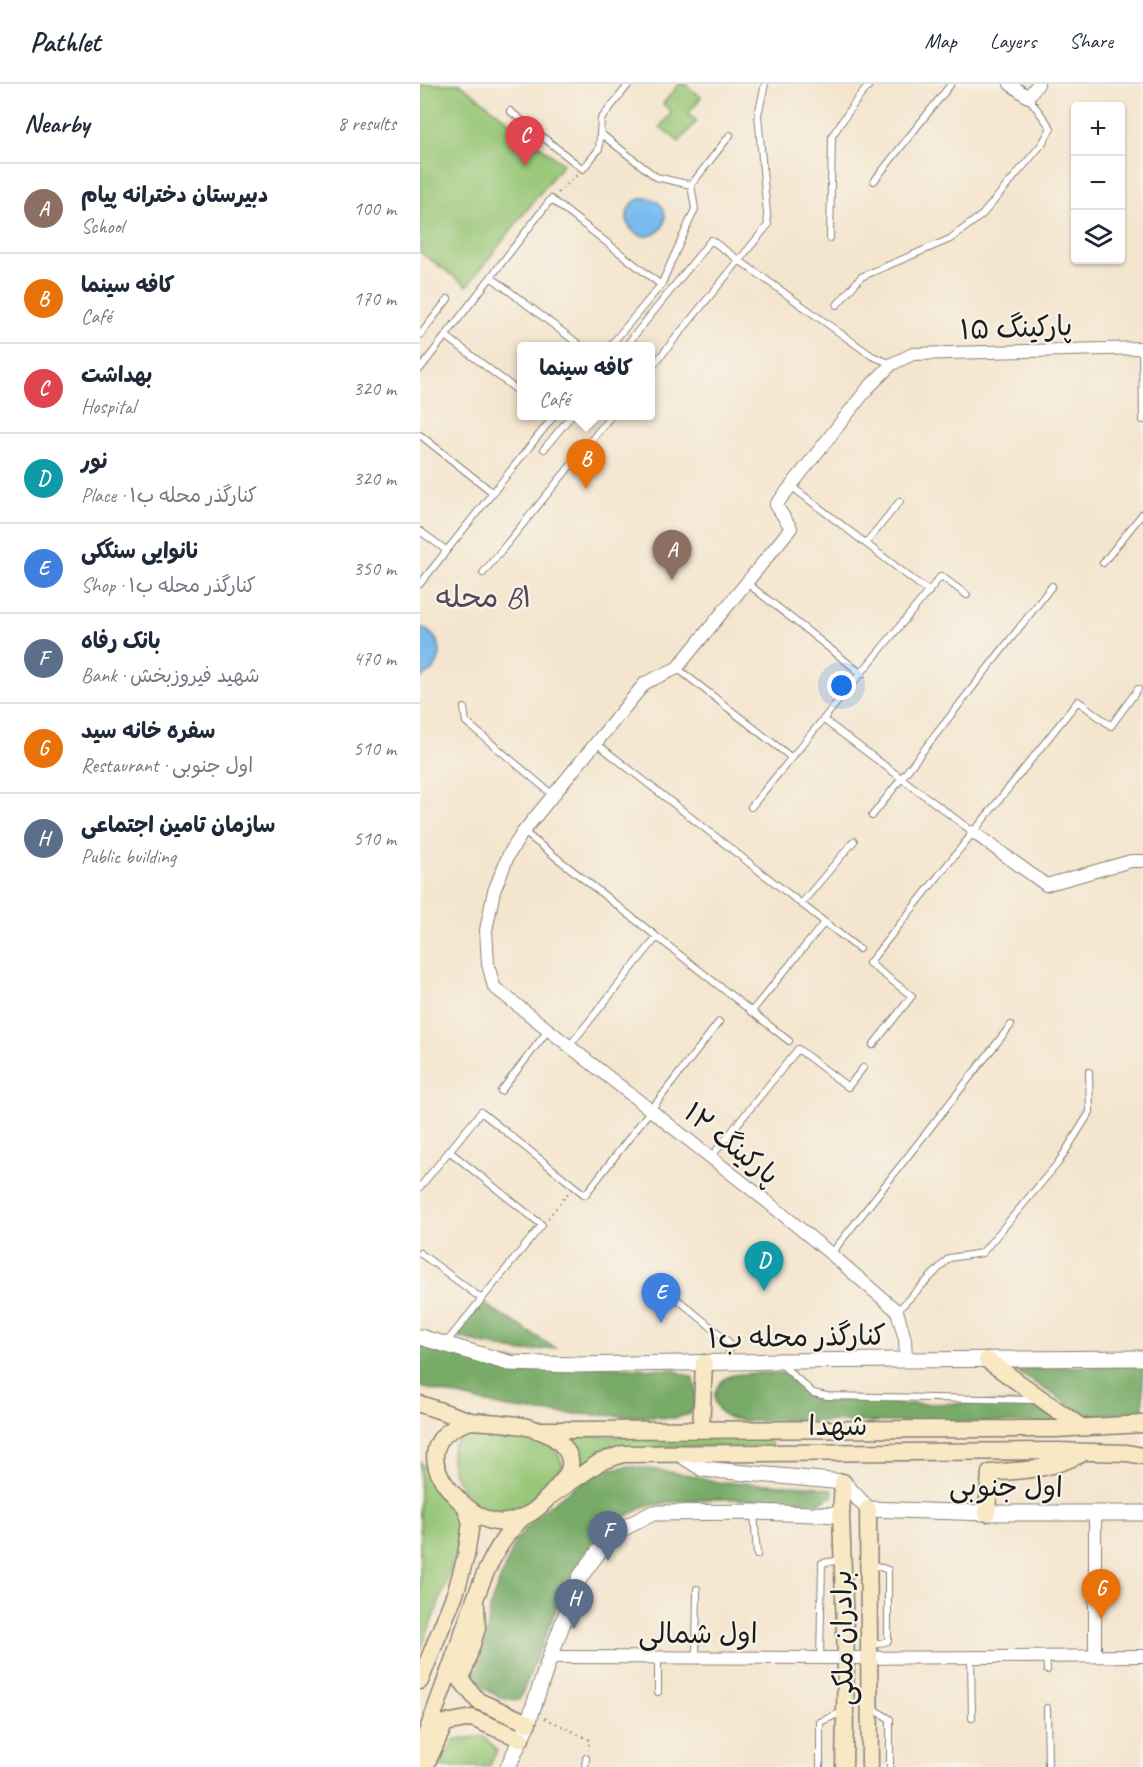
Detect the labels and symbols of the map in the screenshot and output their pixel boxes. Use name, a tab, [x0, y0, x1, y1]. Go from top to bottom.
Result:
pin: C	[506, 116, 544, 166]
street label: پارکینگ ۱۵	[959, 308, 1073, 348]
pin: B	[566, 440, 606, 489]
pin: A	[652, 530, 692, 580]
district label: محله B۱	[436, 578, 532, 616]
your location	[827, 671, 856, 700]
street label: پارکینگ ۱۲	[676, 1095, 786, 1193]
pin: D	[744, 1242, 784, 1291]
pin: E	[642, 1274, 680, 1323]
street label: کنارگذر محله ب۱	[708, 1317, 887, 1356]
street label: شهدا	[809, 1408, 867, 1443]
street label: اول جنوبی	[949, 1468, 1063, 1506]
pin: F	[588, 1512, 627, 1561]
street label: برادران ملکی	[824, 1570, 861, 1706]
pin: G	[1082, 1570, 1120, 1619]
pin: H	[554, 1580, 594, 1629]
street label: اول شمالی	[638, 1616, 758, 1651]

